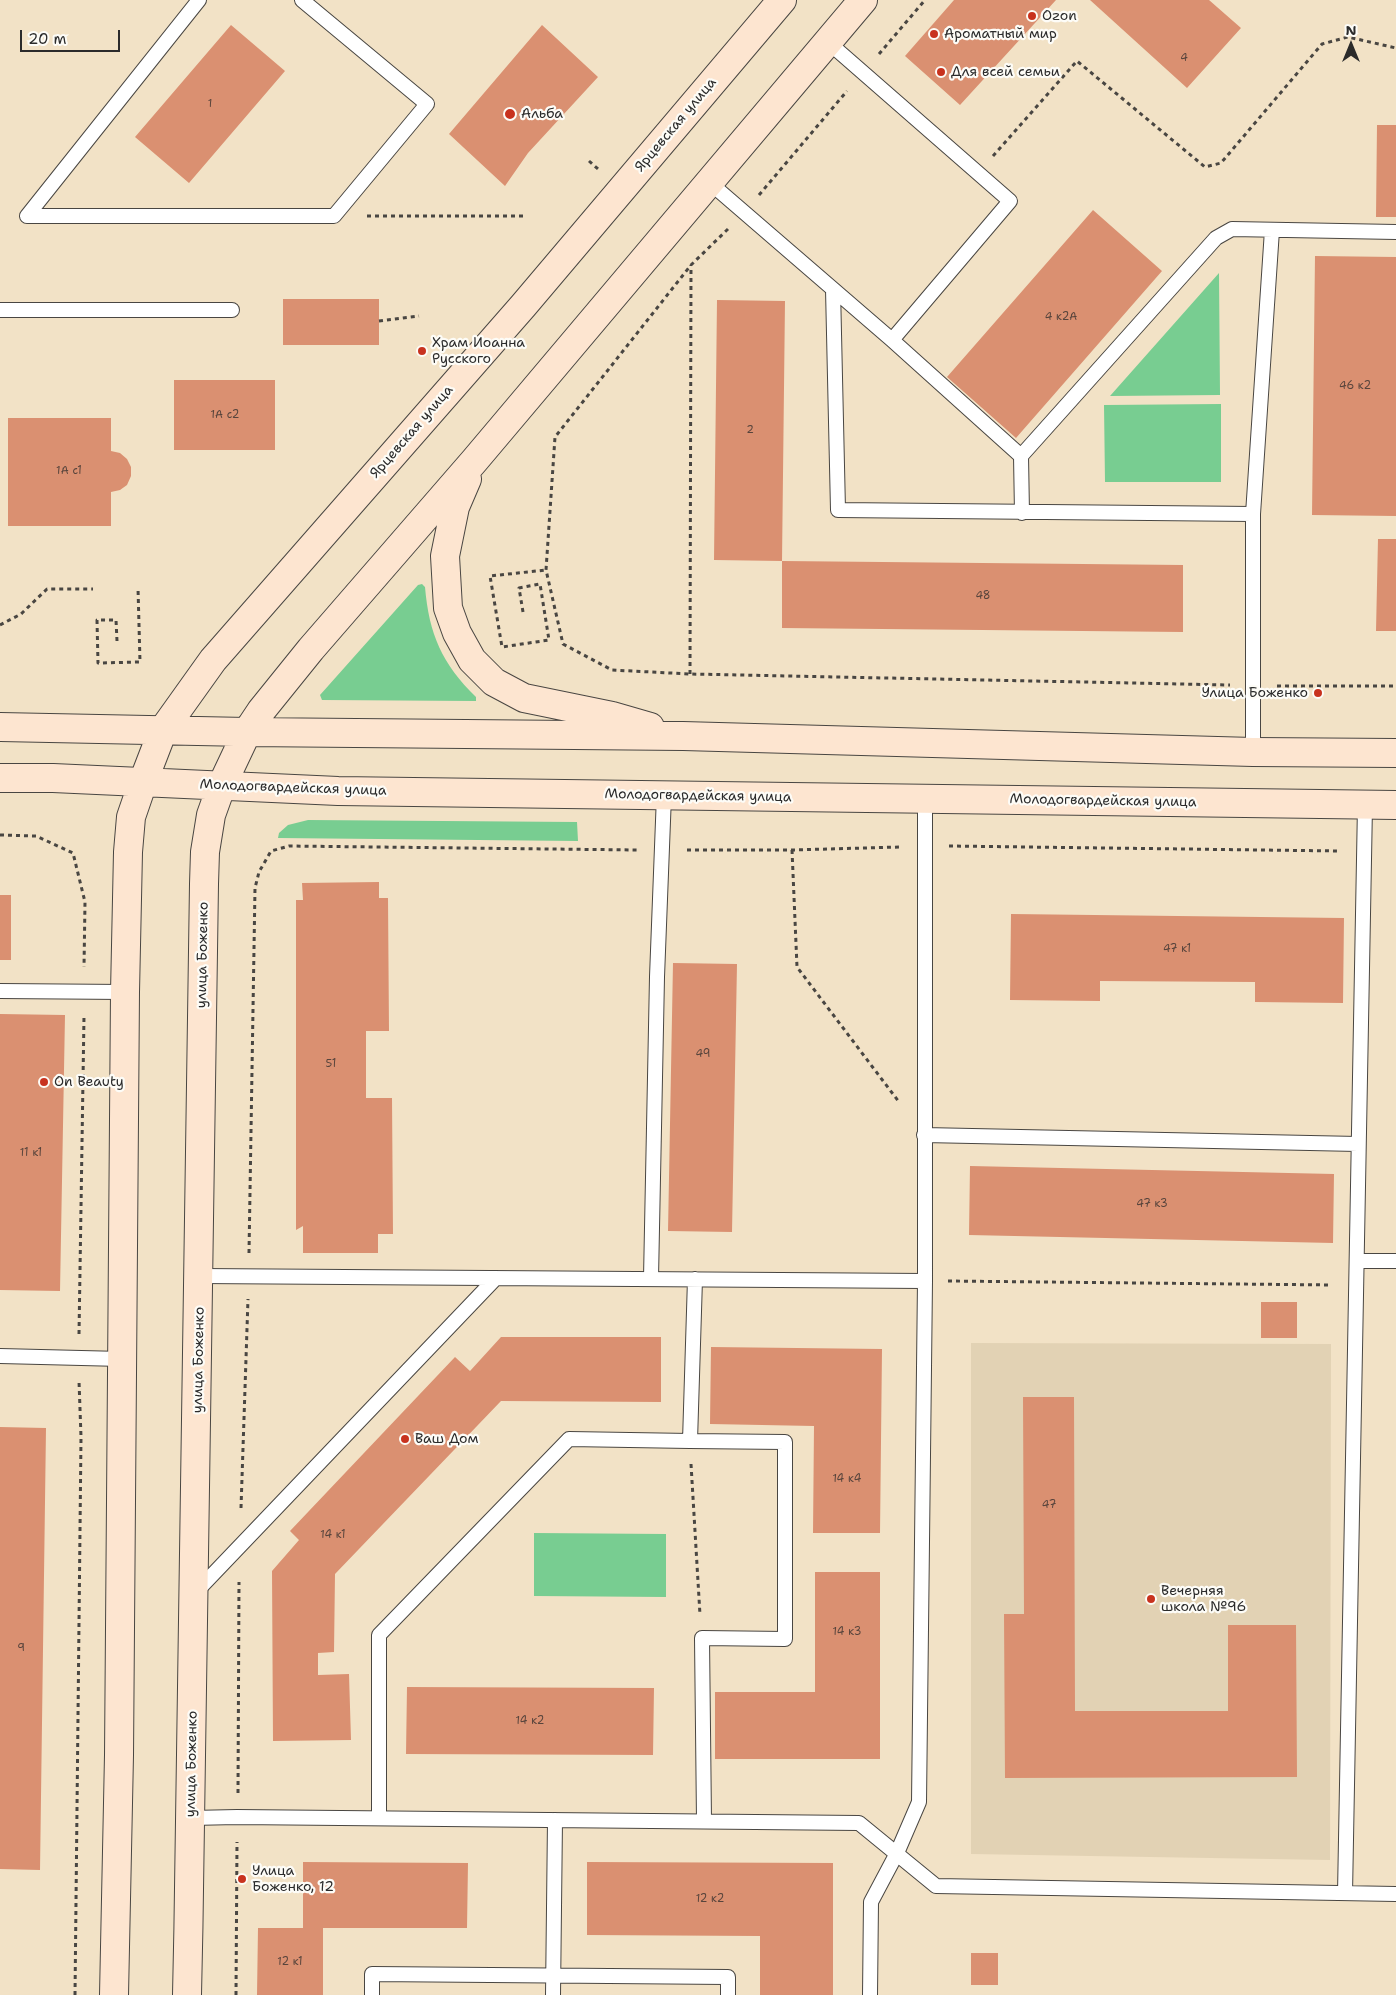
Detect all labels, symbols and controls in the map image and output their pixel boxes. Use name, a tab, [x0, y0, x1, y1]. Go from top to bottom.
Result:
place label: Ozon	[1042, 8, 1077, 24]
marker: Ozon	[1026, 10, 1038, 22]
scale bar	[22, 20, 122, 52]
north arrow	[1326, 20, 1376, 70]
text: N	[1345, 21, 1357, 39]
place label: Ароматный мир	[944, 26, 1057, 42]
marker: Ароматный мир	[928, 28, 940, 40]
text: 20 m	[28, 29, 67, 49]
house number: 4	[1180, 51, 1188, 65]
place label: Для всей семьи	[951, 64, 1060, 80]
marker: Для всей семьи	[935, 66, 947, 78]
street label: Ярцевская улица	[632, 74, 720, 176]
house number: 1	[208, 97, 212, 111]
place label: Альба	[521, 106, 563, 122]
marker: Альба	[503, 107, 517, 121]
house number: 4 к2А	[1045, 310, 1077, 324]
place label: Храм Иоанна Русского	[432, 335, 525, 368]
marker: Храм Иоанна Русского	[416, 345, 428, 357]
house number: 46 к2	[1339, 379, 1371, 393]
street label: Ярцевская улица	[367, 382, 457, 482]
house number: 1А с2	[210, 408, 240, 422]
house number: 2	[746, 423, 754, 437]
house number: 1А с1	[56, 464, 82, 478]
house number: 48	[975, 589, 991, 603]
place label: Улица Боженко	[1201, 685, 1308, 701]
marker: Улица Боженко	[1312, 687, 1324, 699]
street label: Молодогвардейская улица	[199, 776, 387, 800]
street label: Молодогвардейская улица	[604, 786, 792, 806]
street label: Молодогвардейская улица	[1009, 791, 1197, 811]
street label: улица Боженко	[194, 902, 212, 1008]
house number: 47 к1	[1163, 942, 1191, 956]
house number: 49	[696, 1047, 710, 1061]
house number: 51	[326, 1057, 336, 1071]
place label: On Beauty	[54, 1074, 124, 1090]
marker: On Beauty	[38, 1076, 50, 1088]
house number: 11 к1	[20, 1146, 42, 1160]
house number: 47 к3	[1136, 1197, 1168, 1211]
street label: улица Боженко	[190, 1307, 208, 1413]
place label: Ваш Дом	[415, 1431, 478, 1447]
marker: Ваш Дом	[399, 1433, 411, 1445]
house number: 14 к4	[832, 1472, 862, 1486]
house number: 47	[1042, 1498, 1056, 1512]
house number: 14 к1	[320, 1528, 346, 1542]
place label: Вечерняя школа №96	[1161, 1583, 1246, 1615]
marker: Вечерняя школа №96	[1145, 1593, 1157, 1605]
house number: 14 к3	[833, 1625, 861, 1639]
house number: 9	[17, 1641, 25, 1655]
street label: улица Боженко	[183, 1711, 201, 1817]
house number: 14 к2	[516, 1714, 544, 1728]
place label: Улица Боженко, 12	[252, 1863, 334, 1895]
marker: Улица Боженко, 12	[236, 1873, 248, 1885]
house number: 12 к2	[696, 1892, 724, 1906]
house number: 12 к1	[277, 1955, 303, 1969]

